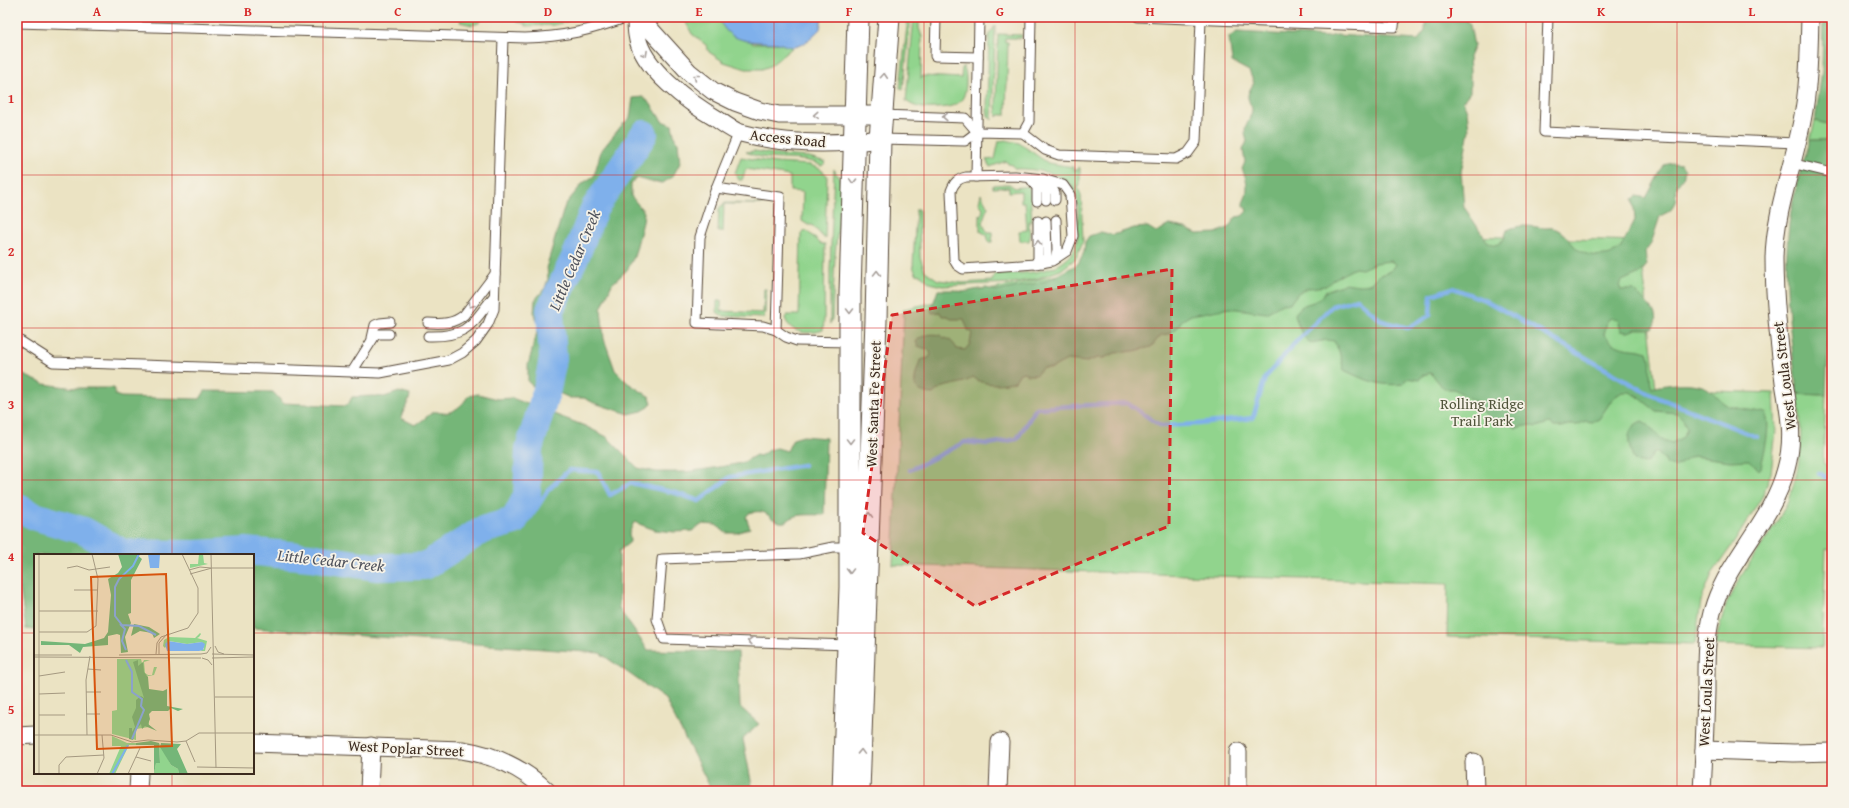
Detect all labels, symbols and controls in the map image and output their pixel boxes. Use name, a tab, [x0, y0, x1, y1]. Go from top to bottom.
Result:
text: A	[93, 2, 102, 21]
text: B	[244, 2, 252, 21]
text: C	[394, 2, 402, 21]
text: D	[544, 2, 552, 21]
text: E	[696, 2, 703, 21]
text: F	[846, 2, 853, 21]
text: G	[996, 2, 1004, 21]
text: H	[1145, 2, 1155, 21]
text: I	[1299, 2, 1303, 21]
text: J	[1447, 2, 1454, 21]
text: K	[1597, 2, 1606, 21]
text: L	[1749, 2, 1756, 21]
one-way arrow	[640, 50, 648, 57]
one-way arrow	[880, 73, 889, 79]
one-way arrow	[693, 75, 700, 82]
text: 1	[8, 89, 14, 108]
one-way arrow	[813, 110, 819, 119]
one-way arrow	[942, 113, 948, 121]
street label: Access Road	[749, 124, 827, 152]
one-way arrow	[849, 178, 857, 184]
water label: Little Cedar Creek	[542, 205, 606, 315]
one-way arrow	[1034, 240, 1042, 246]
text: 2	[8, 242, 15, 261]
one-way arrow	[873, 270, 882, 276]
one-way arrow	[469, 301, 476, 308]
one-way arrow	[846, 308, 854, 314]
street label: West Loula Street	[1767, 320, 1801, 432]
street label: West Santa Fe Street	[860, 339, 886, 468]
park label: Rolling Ridge Trail Park	[1440, 393, 1524, 431]
text: 3	[8, 395, 14, 414]
one-way arrow	[846, 438, 854, 444]
one-way arrow	[865, 512, 873, 518]
water label: Little Cedar Creek	[275, 542, 386, 578]
text: 4	[8, 547, 15, 566]
inset map	[34, 554, 254, 774]
one-way arrow	[846, 568, 854, 574]
street label: West Loula Street	[1693, 636, 1719, 747]
one-way arrow	[747, 637, 753, 645]
text: 5	[8, 700, 15, 719]
street label: West Poplar Street	[347, 734, 465, 762]
one-way arrow	[857, 749, 865, 755]

